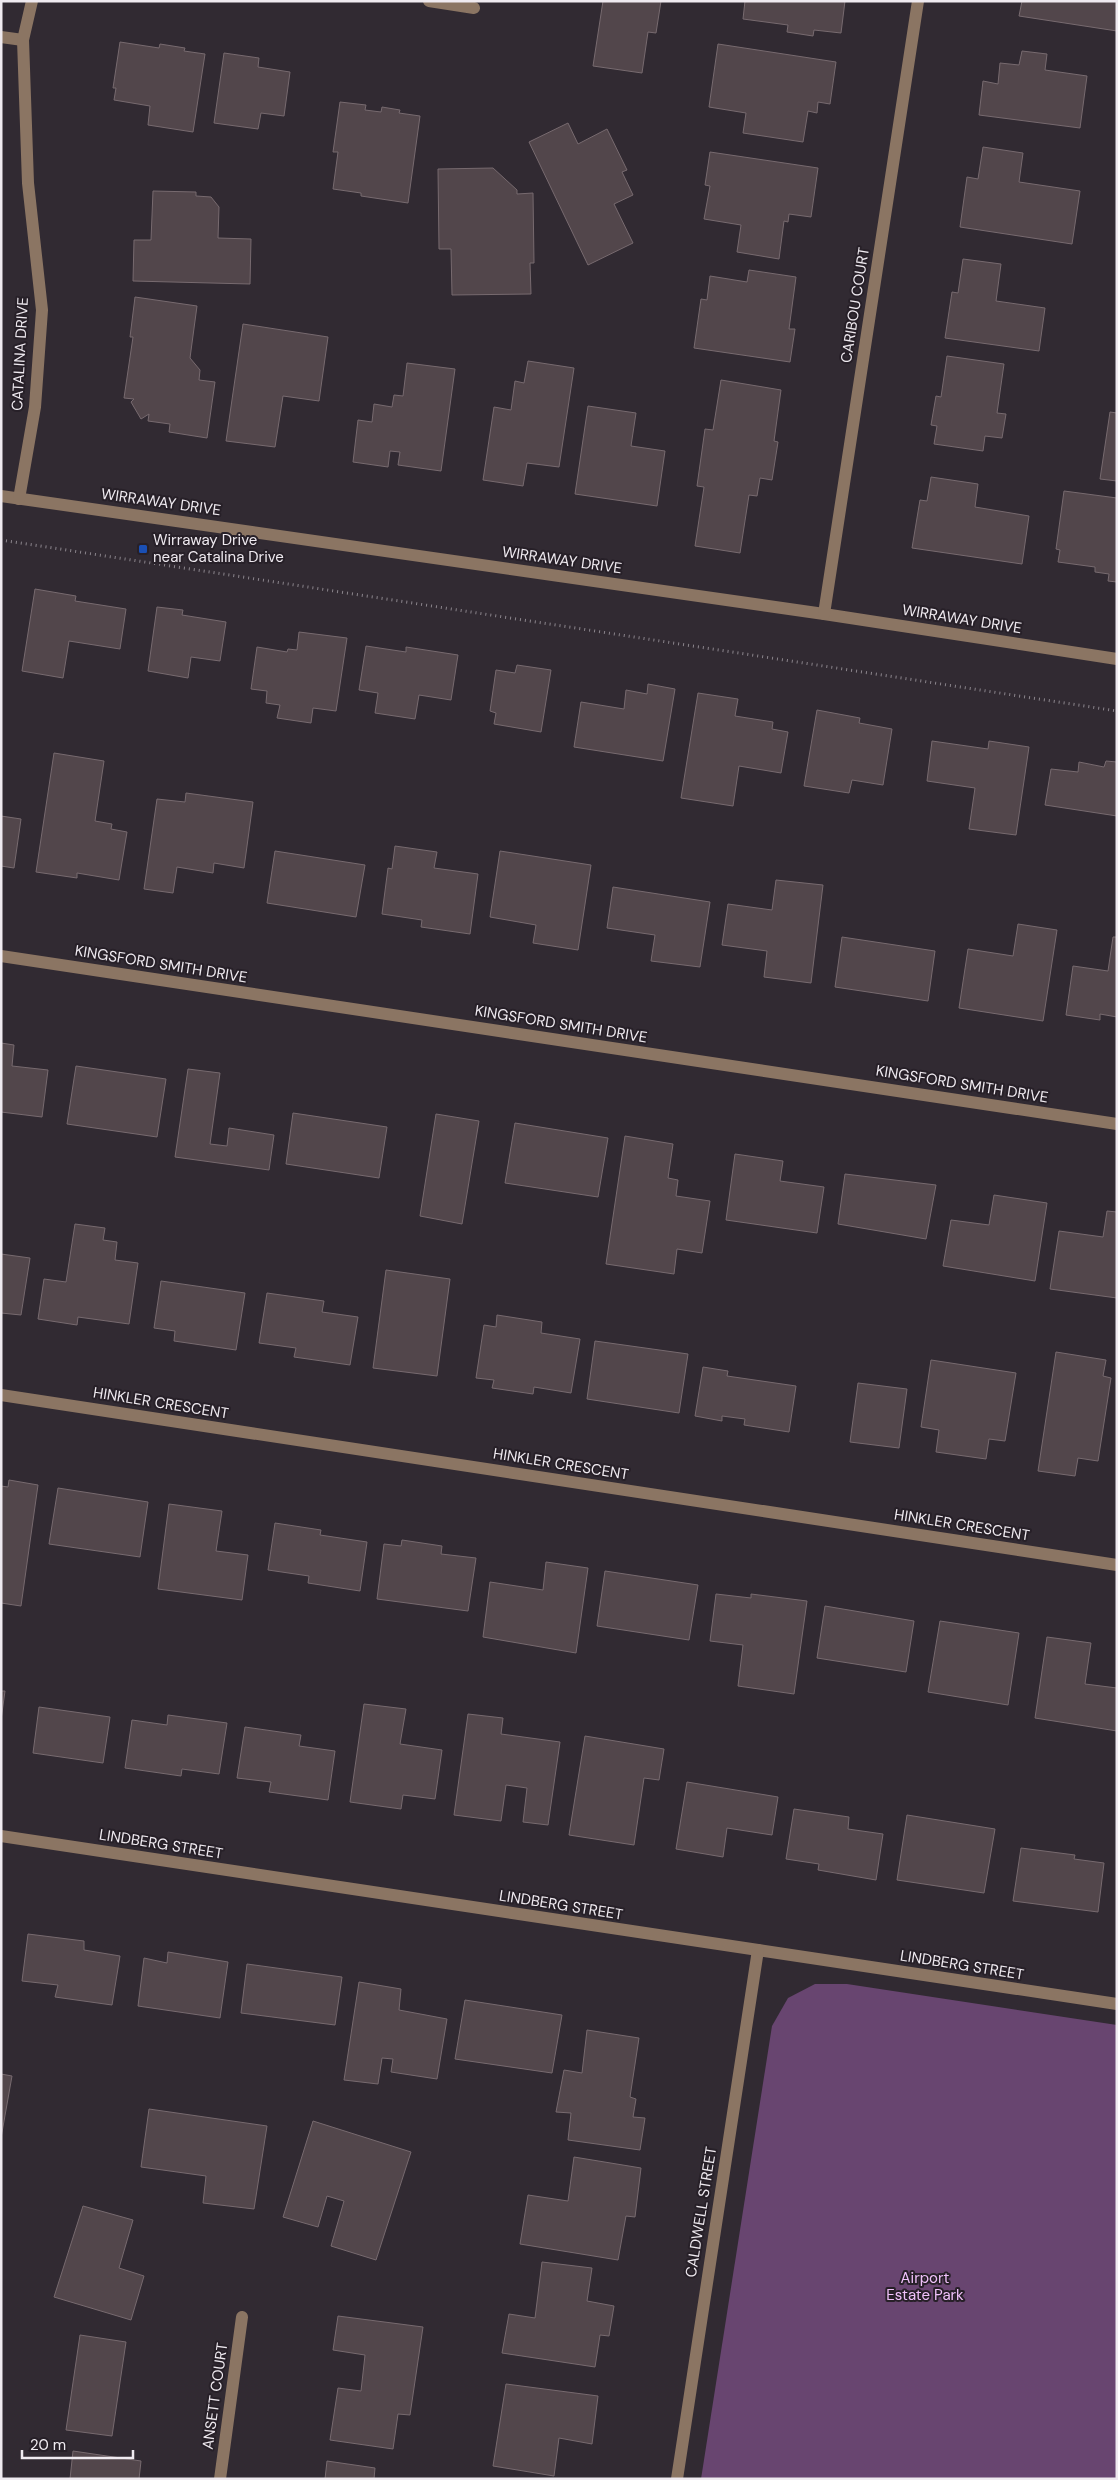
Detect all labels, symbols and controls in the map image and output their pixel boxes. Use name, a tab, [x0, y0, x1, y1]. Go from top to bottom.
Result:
street label: CARIBOU COURT	[836, 246, 874, 364]
street label: CATALINA DRIVE	[7, 297, 33, 411]
street label: WIRRAWAY DRIVE	[100, 484, 222, 520]
place label: Wirraway Drive near Catalina Drive	[153, 530, 284, 567]
street label: WIRRAWAY DRIVE	[501, 542, 623, 578]
marker: Wirraway Drive near Catalina Drive	[137, 543, 149, 555]
street label: WIRRAWAY DRIVE	[901, 600, 1023, 638]
street label: KINGSFORD SMITH DRIVE	[73, 940, 249, 988]
street label: KINGSFORD SMITH DRIVE	[473, 1000, 649, 1048]
street label: KINGSFORD SMITH DRIVE	[874, 1060, 1050, 1108]
street label: HINKLER CRESCENT	[92, 1382, 230, 1424]
street label: HINKLER CRESCENT	[492, 1443, 630, 1485]
street label: HINKLER CRESCENT	[893, 1504, 1031, 1546]
street label: LINDBERG STREET	[98, 1824, 224, 1864]
street label: LINDBERG STREET	[498, 1885, 624, 1925]
street label: LINDBERG STREET	[899, 1945, 1025, 1985]
street label: CALDWELL STREET	[681, 2145, 721, 2279]
park label: Airport Estate Park	[886, 2268, 964, 2305]
street label: ANSETT COURT	[198, 2341, 232, 2451]
scale bar	[22, 2428, 134, 2460]
text: 20 m	[30, 2435, 66, 2455]

